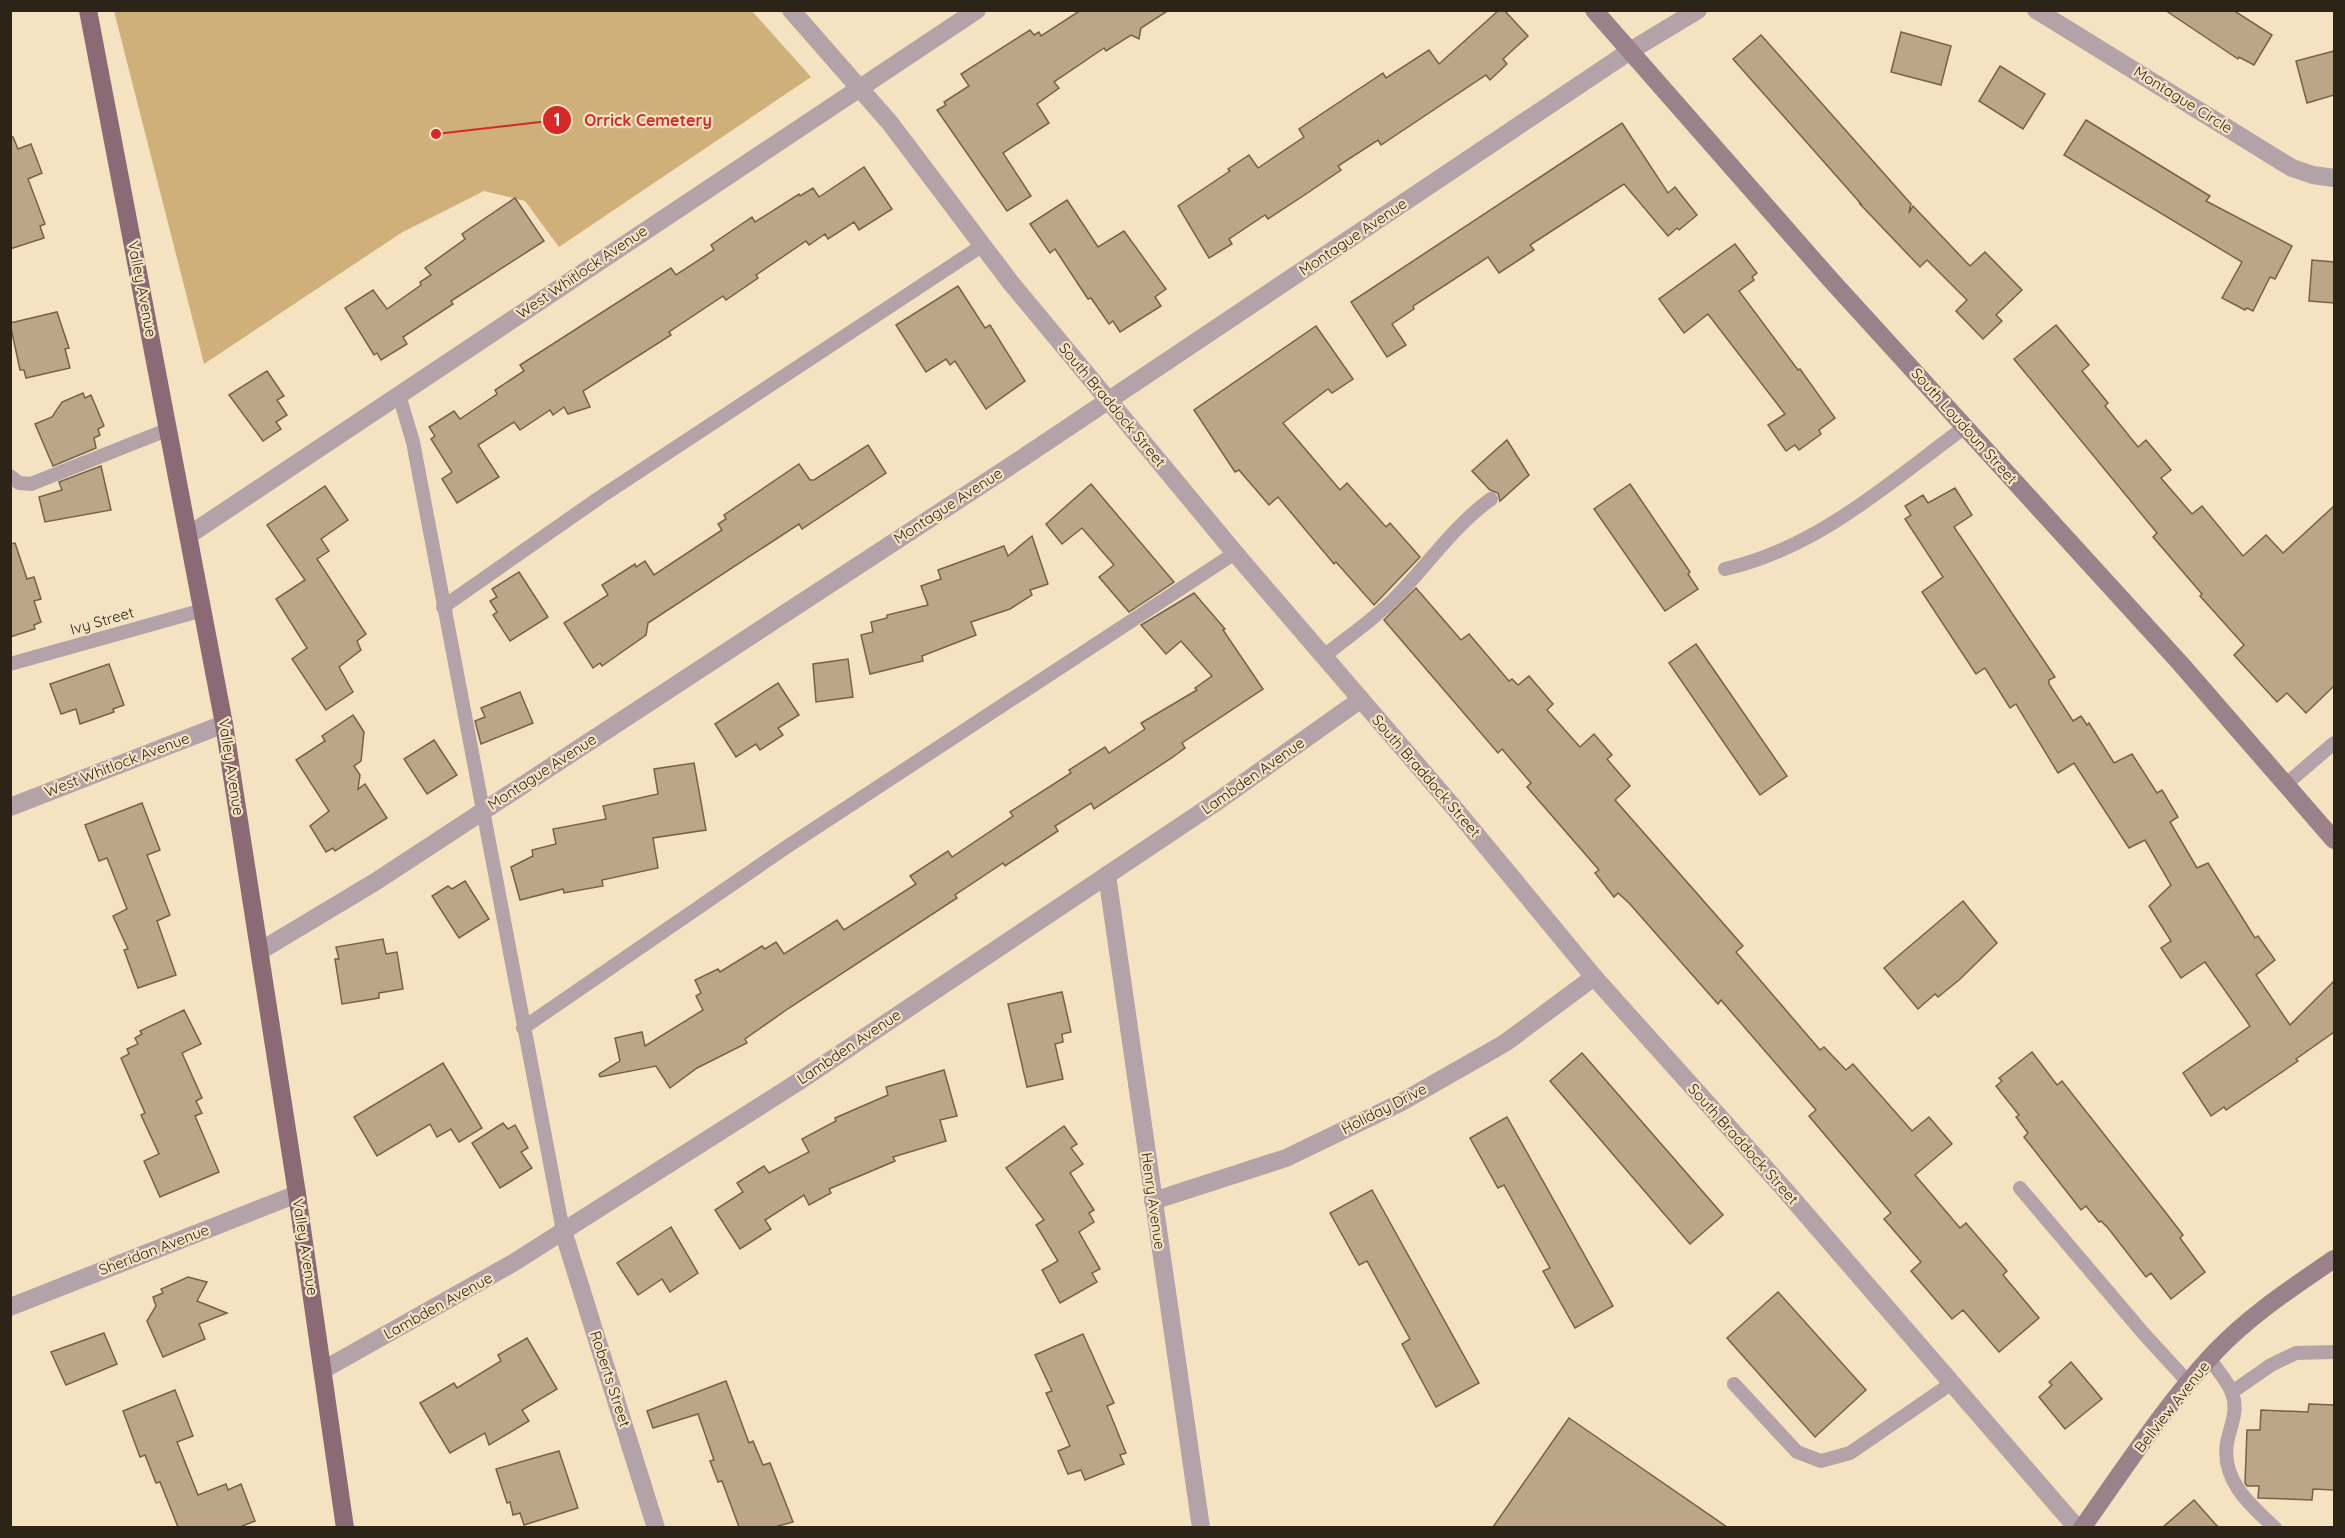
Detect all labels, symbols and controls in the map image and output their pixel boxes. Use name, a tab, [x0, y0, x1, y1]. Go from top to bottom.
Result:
street label: Montague Circle	[2130, 62, 2236, 137]
callout: Orrick Cemetery	[542, 103, 723, 137]
text: 1	[553, 108, 561, 131]
text: Orrick Cemetery	[584, 110, 712, 130]
street label: Montague Avenue	[1295, 193, 1410, 280]
street label: West Whitlock Avenue	[513, 221, 651, 322]
street label: Valley Avenue	[124, 239, 161, 339]
street label: South Braddock Street	[1055, 339, 1170, 471]
street label: South Loudoun Street	[1907, 364, 2022, 488]
street label: Montague Avenue	[890, 463, 1006, 548]
street label: Ivy Street	[68, 602, 136, 639]
street label: South Braddock Street	[1368, 710, 1485, 841]
street label: Valley Avenue	[214, 717, 249, 817]
street label: West Whitlock Avenue	[42, 728, 192, 801]
street label: Montague Avenue	[484, 729, 600, 814]
street label: Lambden Avenue	[1198, 733, 1308, 818]
street label: Lambden Avenue	[793, 1005, 904, 1088]
street label: Holiday Drive	[1338, 1079, 1430, 1138]
street label: South Braddock Street	[1684, 1079, 1803, 1208]
street label: Henry Avenue	[1137, 1151, 1170, 1251]
street label: Valley Avenue	[288, 1197, 323, 1297]
street label: Sheridan Avenue	[96, 1220, 212, 1279]
street label: Lambden Avenue	[380, 1268, 495, 1343]
street label: Roberts Street	[586, 1328, 635, 1429]
street label: Bellview Avenue	[2130, 1357, 2213, 1456]

